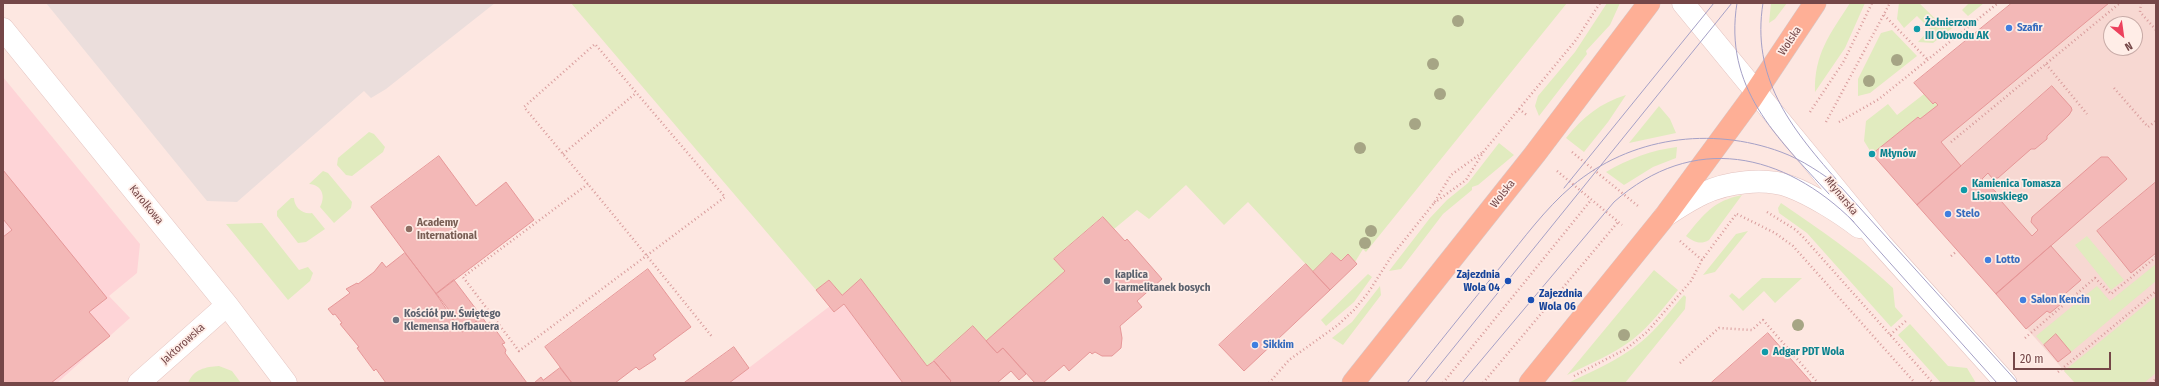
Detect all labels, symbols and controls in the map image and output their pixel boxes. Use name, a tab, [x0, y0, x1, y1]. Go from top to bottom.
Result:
place label: Żołnierzom III Obwodu AK	[1925, 16, 1989, 42]
north arrow	[2103, 16, 2143, 56]
place label: Szafir	[2017, 21, 2043, 35]
marker: Szafir	[2004, 23, 2014, 33]
street label: Wolska	[1776, 24, 1804, 58]
marker: Żołnierzom III Obwodu AK	[1912, 24, 1922, 34]
text: N	[2123, 39, 2135, 53]
place label: Młynów	[1880, 147, 1916, 161]
marker: Młynów	[1867, 149, 1877, 159]
street label: Młynarska	[1821, 174, 1861, 218]
street label: Wolska	[1488, 177, 1518, 211]
place label: Kamienica Tomasza Lisowskiego	[1972, 177, 2061, 203]
street label: Karolkowa	[126, 183, 166, 227]
marker: Kamienica Tomasza Lisowskiego	[1959, 185, 1969, 195]
place label: Stelo	[1956, 207, 1980, 221]
marker: Stelo	[1943, 209, 1953, 219]
place label: Academy International	[417, 216, 477, 242]
marker: Academy International	[404, 224, 414, 234]
place label: Lotto	[1996, 253, 2020, 267]
marker: Lotto	[1983, 255, 1993, 265]
place label: kaplica karmelitanek bosych	[1115, 268, 1210, 294]
place label: Zajezdnia Wola 04	[1456, 268, 1500, 294]
marker: kaplica karmelitanek bosych	[1102, 276, 1112, 286]
marker: Zajezdnia Wola 04	[1503, 276, 1513, 286]
place label: Zajezdnia Wola 06	[1539, 287, 1583, 313]
place label: Salon Kencin	[2031, 293, 2090, 307]
marker: Zajezdnia Wola 06	[1526, 295, 1536, 305]
marker: Salon Kencin	[2018, 295, 2028, 305]
place label: Kościół pw. Świętego Klemensa Hofbauera	[404, 307, 501, 333]
marker: Kościół pw. Świętego Klemensa Hofbauera	[391, 315, 401, 325]
street label: Jaktorowska	[158, 321, 208, 367]
place label: Sikkim	[1263, 338, 1294, 352]
marker: Sikkim	[1250, 340, 1260, 350]
scale bar	[2015, 344, 2113, 370]
place label: Adgar PDT Wola	[1773, 345, 1844, 359]
marker: Adgar PDT Wola	[1760, 347, 1770, 357]
text: 20 m	[2020, 352, 2044, 366]

